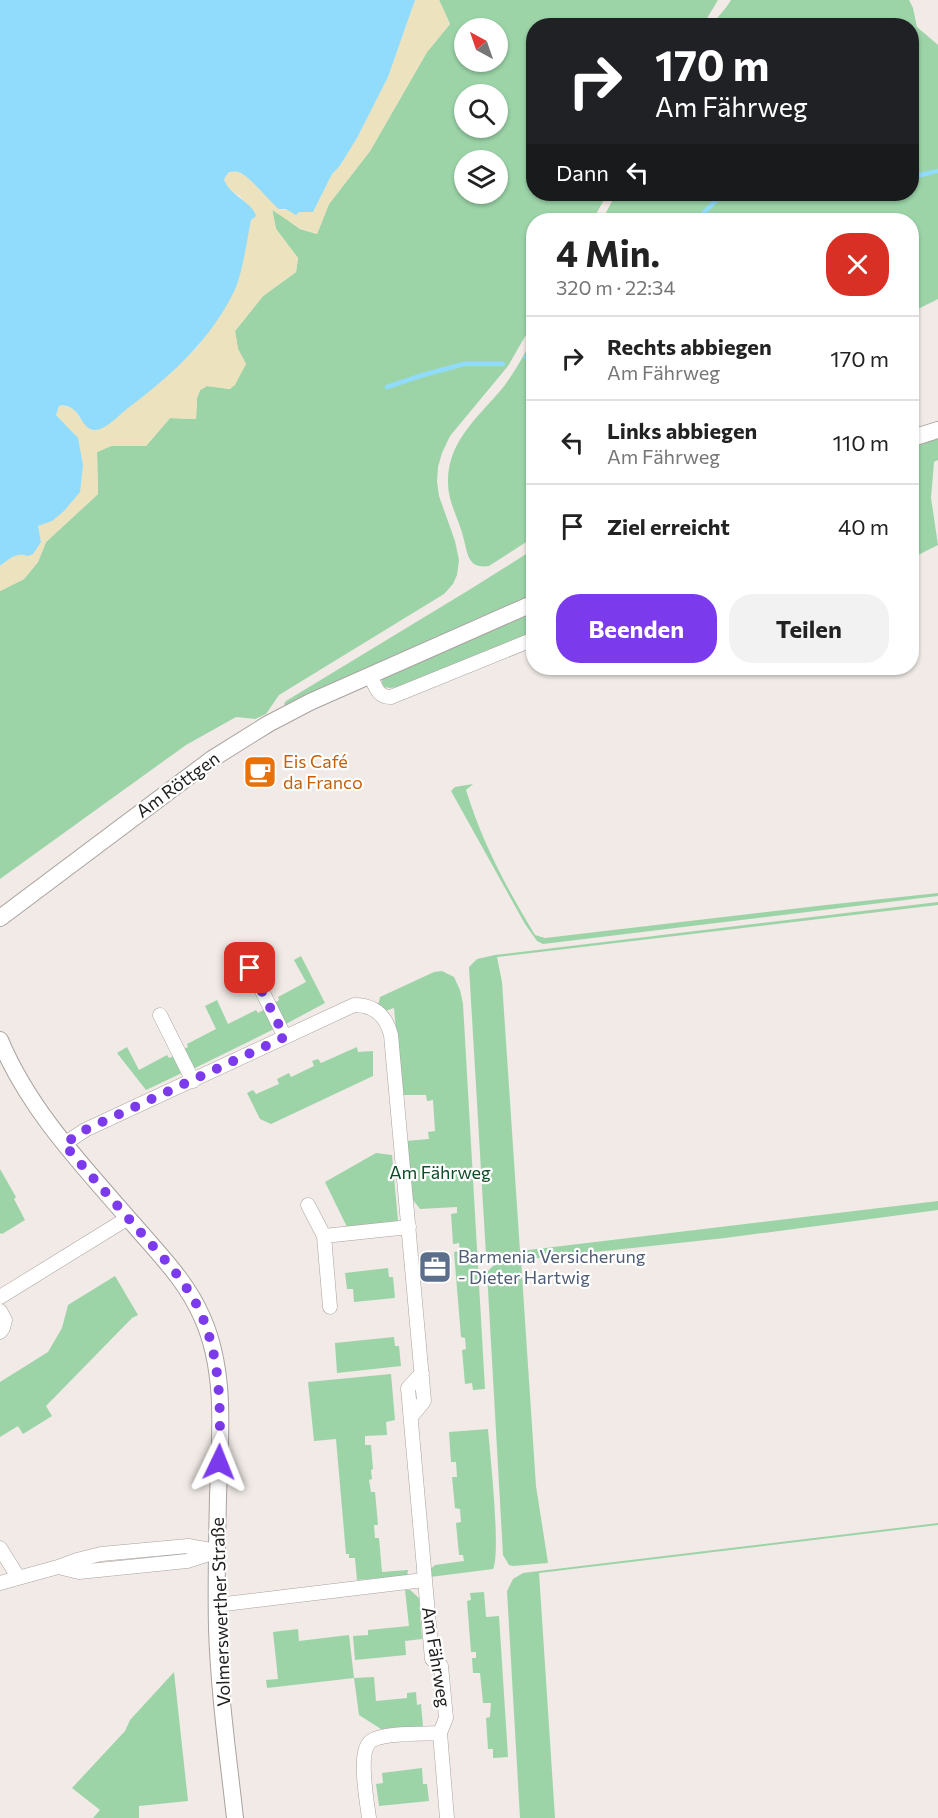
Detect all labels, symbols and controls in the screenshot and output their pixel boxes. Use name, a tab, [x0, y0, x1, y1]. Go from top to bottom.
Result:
north arrow	[454, 18, 508, 72]
map controls	[454, 18, 508, 204]
text: 170 m	[655, 38, 769, 90]
icon: right	[556, 42, 634, 120]
button: search	[454, 84, 508, 138]
text: Am Fährweg	[655, 90, 808, 123]
button: layers	[454, 150, 508, 204]
icon: left	[621, 156, 654, 189]
text: Dann	[556, 159, 609, 186]
text: 4 Min.	[556, 230, 660, 274]
button: close	[826, 233, 889, 296]
text: 320 m · 22:34	[556, 275, 675, 299]
text: Rechts abbiegen	[607, 333, 772, 360]
icon: right	[556, 342, 589, 375]
text: 170 m	[830, 345, 889, 372]
text: Am Fährweg	[607, 360, 720, 384]
text: Links abbiegen	[607, 417, 757, 444]
icon: left	[556, 426, 589, 459]
text: 110 m	[832, 429, 889, 456]
text: Am Fährweg	[607, 444, 720, 468]
icon: arrive	[556, 510, 589, 543]
text: Ziel erreicht	[607, 513, 730, 540]
text: 40 m	[838, 513, 889, 540]
button: Beenden	[556, 594, 717, 663]
button: Teilen	[729, 594, 889, 663]
street label: Am Röttgen	[131, 747, 223, 822]
place label: Eis Café da Franco	[283, 750, 363, 793]
cafe icon: Eis Café da Franco	[242, 754, 278, 790]
pin	[224, 942, 275, 993]
icon: arrive	[233, 951, 266, 984]
park label: Am Fährweg	[389, 1161, 491, 1183]
place label: Barmenia Versicherung - Dieter Hartwig	[458, 1245, 646, 1288]
office icon: Barmenia Versicherung - Dieter Hartwig	[417, 1249, 453, 1285]
position arrow	[187, 1430, 251, 1494]
street label: Volmerswerther Straße	[206, 1517, 234, 1707]
street label: Am Fährweg	[418, 1605, 456, 1709]

